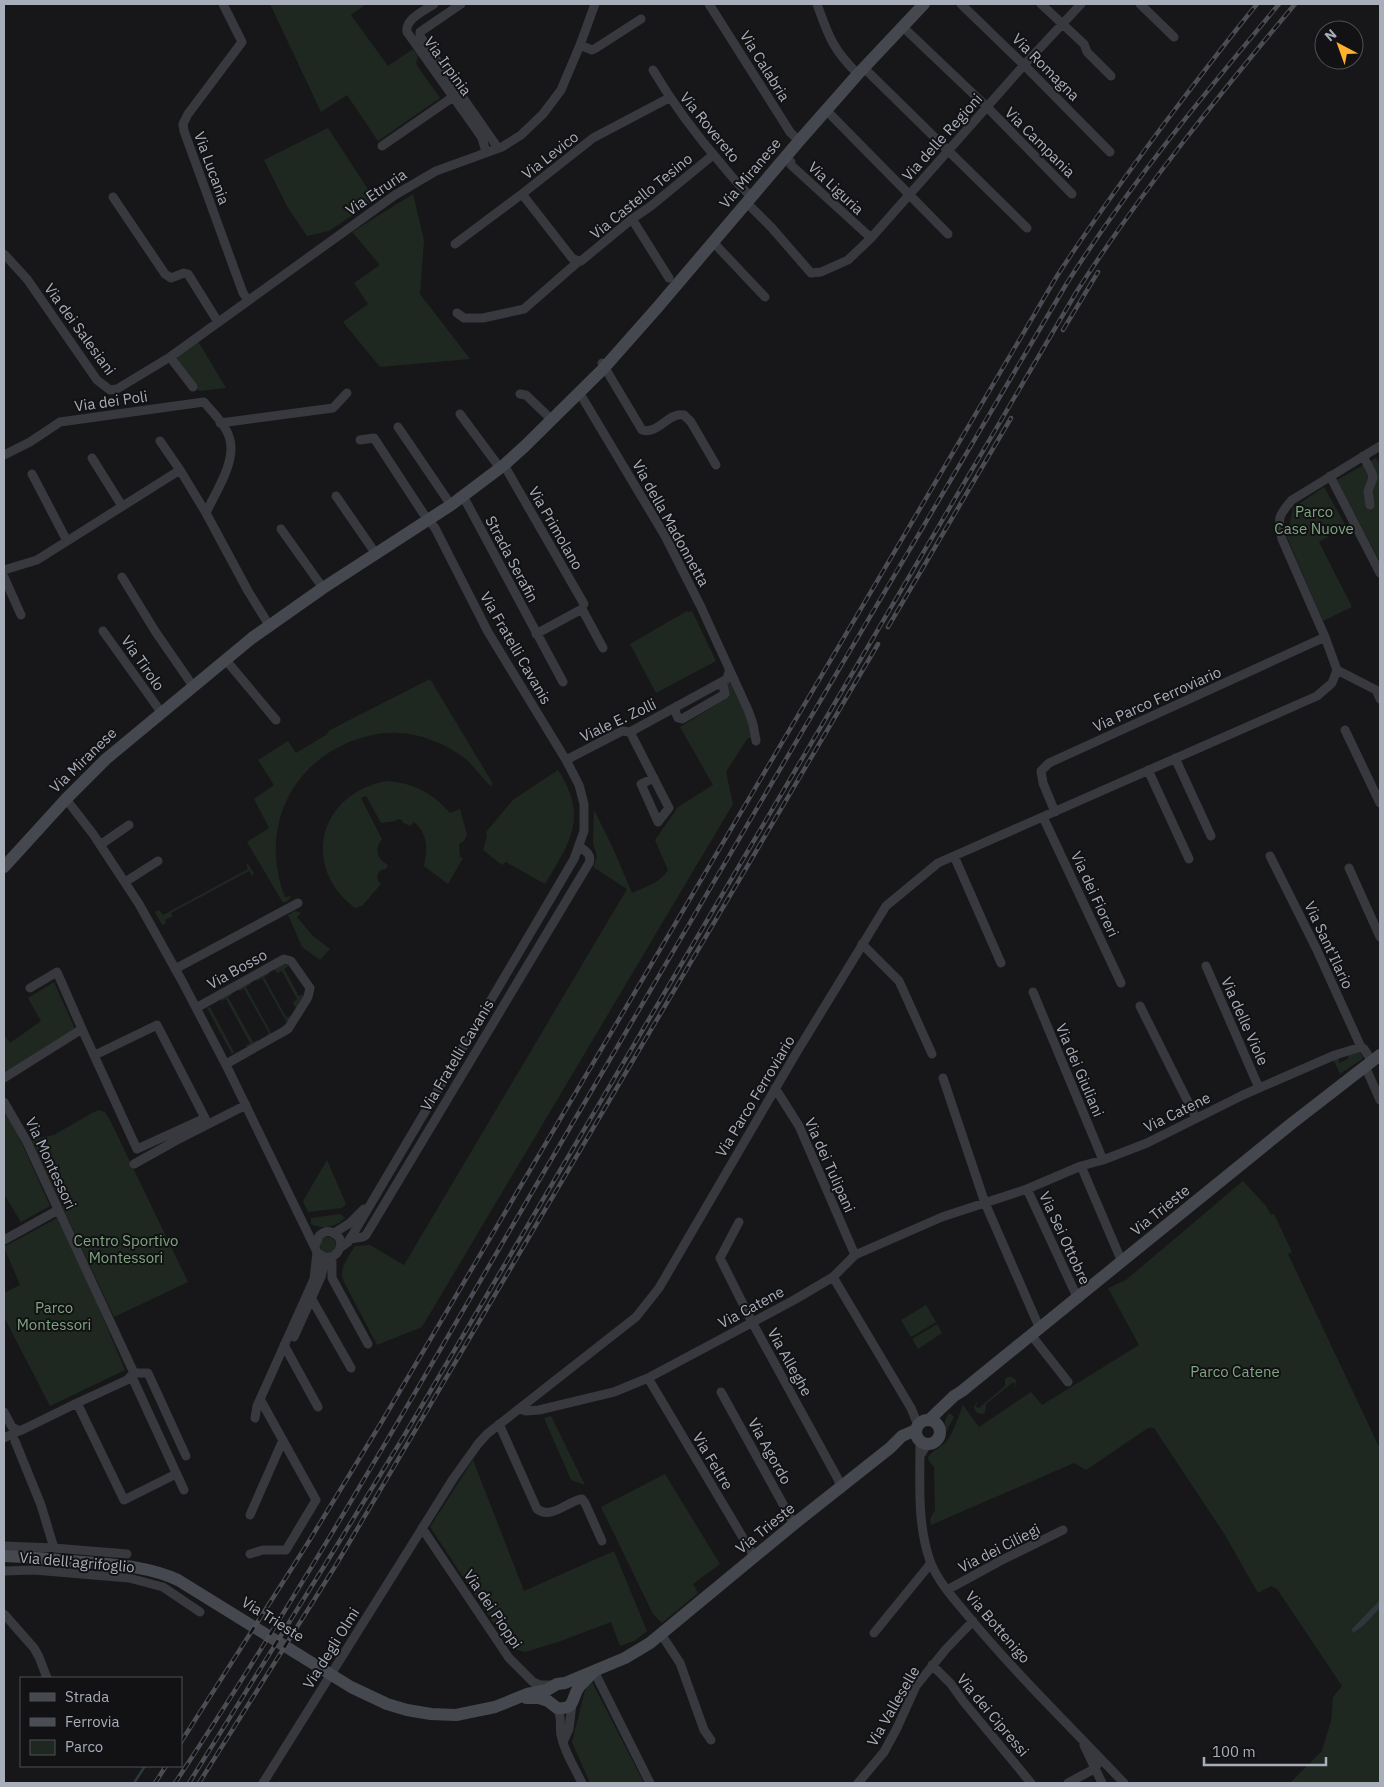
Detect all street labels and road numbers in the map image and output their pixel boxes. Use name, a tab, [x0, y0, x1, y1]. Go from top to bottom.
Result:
street label: Via Calabria	[736, 27, 794, 105]
street label: Via Romagna	[1008, 29, 1084, 105]
street label: Via Irpinia	[420, 33, 476, 99]
street label: Via Rovereto	[676, 88, 744, 166]
street label: Via delle Regioni	[898, 89, 986, 185]
street label: Via Campania	[1001, 103, 1079, 181]
street label: Via Levico	[518, 127, 582, 183]
street label: Via Lucania	[190, 129, 234, 207]
street label: Via Miranese	[715, 134, 785, 212]
street label: Via Castello Tesino	[586, 149, 696, 243]
street label: Via Liguria	[804, 157, 868, 219]
street label: Via Etruria	[342, 165, 410, 219]
street label: Via dei Salesiani	[40, 279, 120, 379]
street label: Via dei Poli	[73, 386, 149, 416]
street label: Via della Madonnetta	[628, 456, 714, 590]
street label: Via Primolano	[524, 483, 588, 573]
street label: Strada Serafin	[481, 513, 543, 605]
street label: Via Fratelli Cavanis	[476, 588, 556, 708]
street label: Via Tirolo	[117, 632, 169, 694]
street label: Via Parco Ferroviario	[1090, 662, 1224, 736]
street label: Viale E. Zolli	[577, 694, 659, 746]
street label: Via Miranese	[45, 723, 121, 797]
street label: Via dei Fioreri	[1067, 848, 1123, 940]
street label: Via Sant'Ilario	[1300, 898, 1358, 992]
street label: Via Bosso	[204, 945, 270, 993]
street label: Via delle Viole	[1217, 974, 1273, 1068]
street label: Via Fratelli Cavanis	[416, 996, 498, 1114]
street label: Via dei Giuliani	[1052, 1021, 1108, 1119]
street label: Via Parco Ferroviario	[711, 1032, 799, 1160]
street label: Via Catene	[1140, 1088, 1214, 1136]
street label: Via Montessori	[21, 1114, 81, 1212]
street label: Via dei Tulipani	[801, 1115, 859, 1215]
street label: Via Trieste	[1127, 1180, 1193, 1240]
street label: Via Sei Ottobre	[1035, 1188, 1095, 1288]
street label: Via Catene	[715, 1282, 787, 1332]
street label: Via Alleghe	[763, 1325, 817, 1399]
street label: Via Agordo	[744, 1415, 796, 1487]
street label: Via Feltre	[688, 1429, 738, 1493]
street label: Via Trieste	[732, 1498, 798, 1558]
street label: Via dei Ciliegi	[955, 1519, 1043, 1577]
street label: Via dell'agrifoglio	[19, 1547, 135, 1577]
street label: Via dei Pioppi	[460, 1566, 526, 1652]
street label: Via Bottenigo	[961, 1587, 1035, 1667]
street label: Via Trieste	[238, 1592, 308, 1646]
street label: Via degli Olmi	[299, 1604, 363, 1692]
street label: Via Valleselle	[862, 1663, 924, 1749]
street label: Via dei Cipressi	[953, 1670, 1033, 1760]

